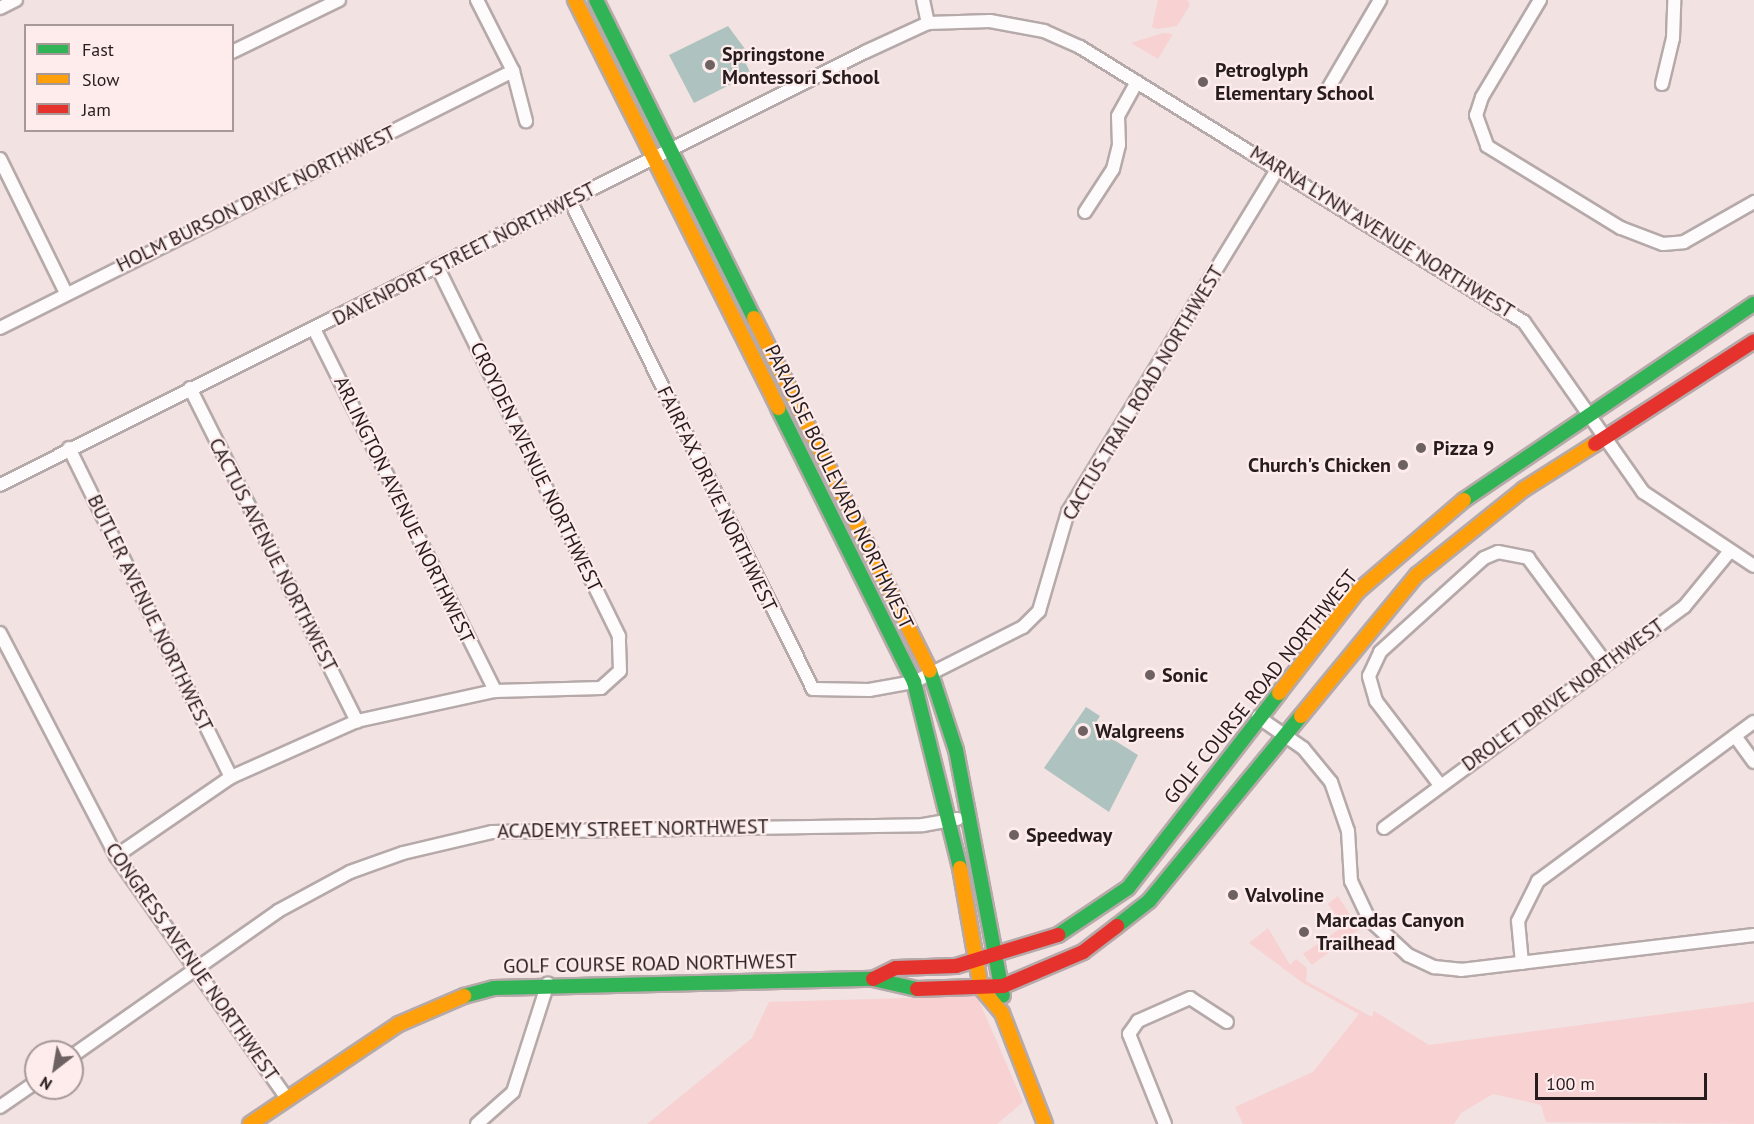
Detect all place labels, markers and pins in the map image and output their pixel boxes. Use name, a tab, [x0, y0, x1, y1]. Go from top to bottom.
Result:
place label: Springstone Montessori School	[722, 42, 879, 89]
marker: Springstone Montessori School	[703, 58, 717, 72]
place label: Petroglyph Elementary School	[1215, 58, 1375, 105]
marker: Petroglyph Elementary School	[1196, 75, 1210, 89]
place label: Pizza 9	[1433, 436, 1494, 460]
marker: Pizza 9	[1414, 441, 1428, 455]
place label: Church's Chicken	[1248, 453, 1391, 477]
marker: Church's Chicken	[1396, 458, 1410, 472]
place label: Sonic	[1162, 663, 1208, 687]
marker: Sonic	[1143, 668, 1157, 682]
place label: Walgreens	[1095, 719, 1184, 743]
marker: Walgreens	[1076, 724, 1090, 738]
place label: Speedway	[1026, 823, 1112, 847]
marker: Speedway	[1007, 828, 1021, 842]
place label: Valvoline	[1245, 883, 1324, 907]
marker: Valvoline	[1226, 888, 1240, 902]
place label: Marcadas Canyon Trailhead	[1316, 909, 1465, 956]
marker: Marcadas Canyon Trailhead	[1297, 925, 1311, 939]

